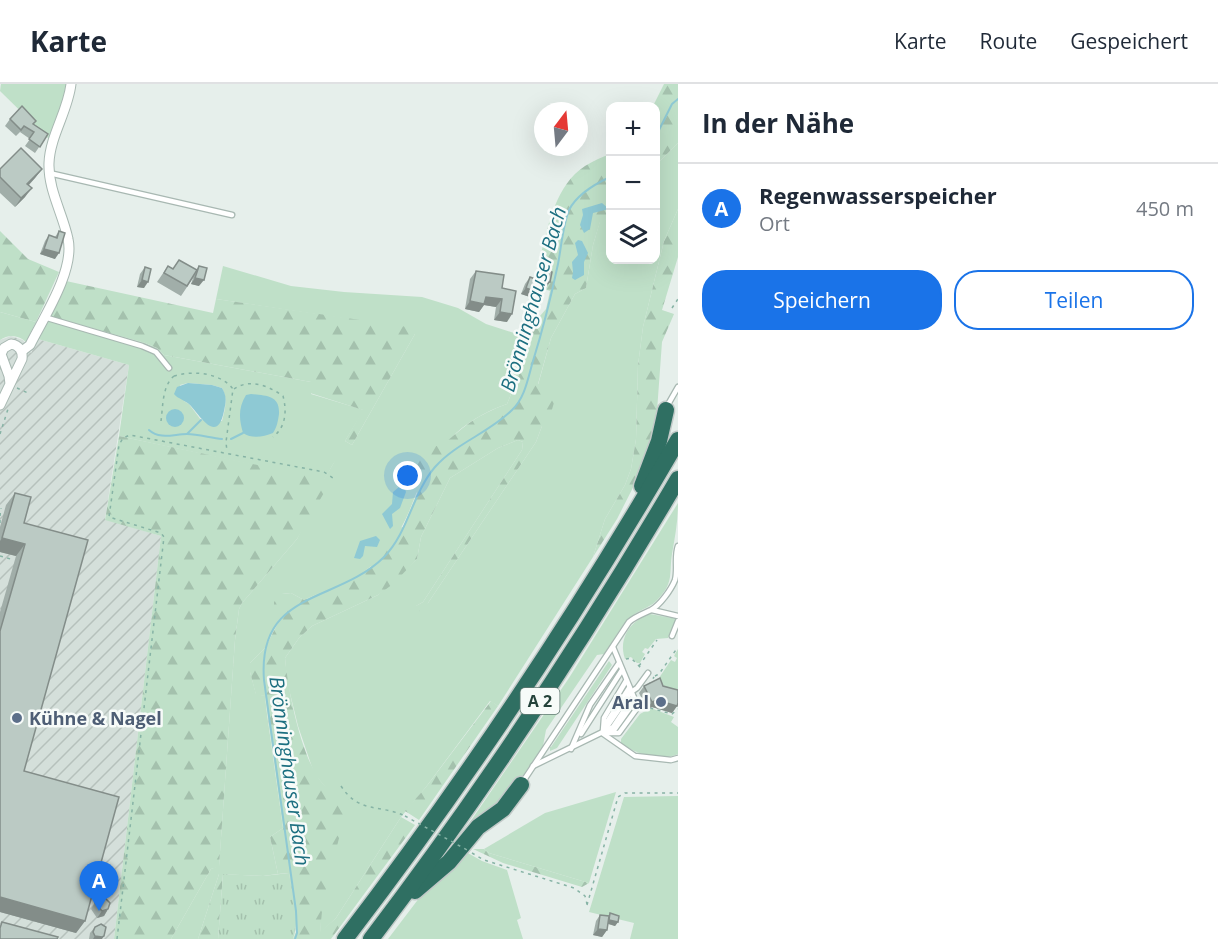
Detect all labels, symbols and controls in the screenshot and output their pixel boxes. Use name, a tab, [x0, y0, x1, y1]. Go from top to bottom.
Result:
text: Karte	[30, 22, 107, 60]
text: Karte	[894, 27, 946, 55]
text: Route	[979, 27, 1037, 55]
text: Gespeichert	[1070, 27, 1188, 55]
north arrow	[534, 102, 588, 156]
map controls	[606, 102, 660, 264]
button: +	[606, 102, 660, 156]
text: In der Nähe	[702, 105, 854, 141]
button: −	[606, 156, 660, 210]
text: Regenwasserspeicher	[759, 180, 997, 210]
text: A	[715, 195, 728, 222]
text: 450 m	[1136, 195, 1194, 222]
water label: Brönninghauser Bach	[494, 203, 572, 395]
button: layers	[606, 210, 660, 264]
text: Ort	[759, 210, 790, 237]
button: Speichern	[702, 270, 942, 330]
button: Teilen	[954, 270, 1194, 330]
your location	[393, 461, 422, 490]
water label: Brönninghauser Bach	[263, 675, 317, 867]
road number: A 2	[520, 688, 560, 714]
place label: Aral	[612, 690, 649, 714]
marker: Aral	[654, 695, 668, 709]
place label: Kühne & Nagel	[29, 706, 162, 730]
marker: Kühne & Nagel	[10, 711, 24, 725]
pin: A	[80, 862, 118, 911]

